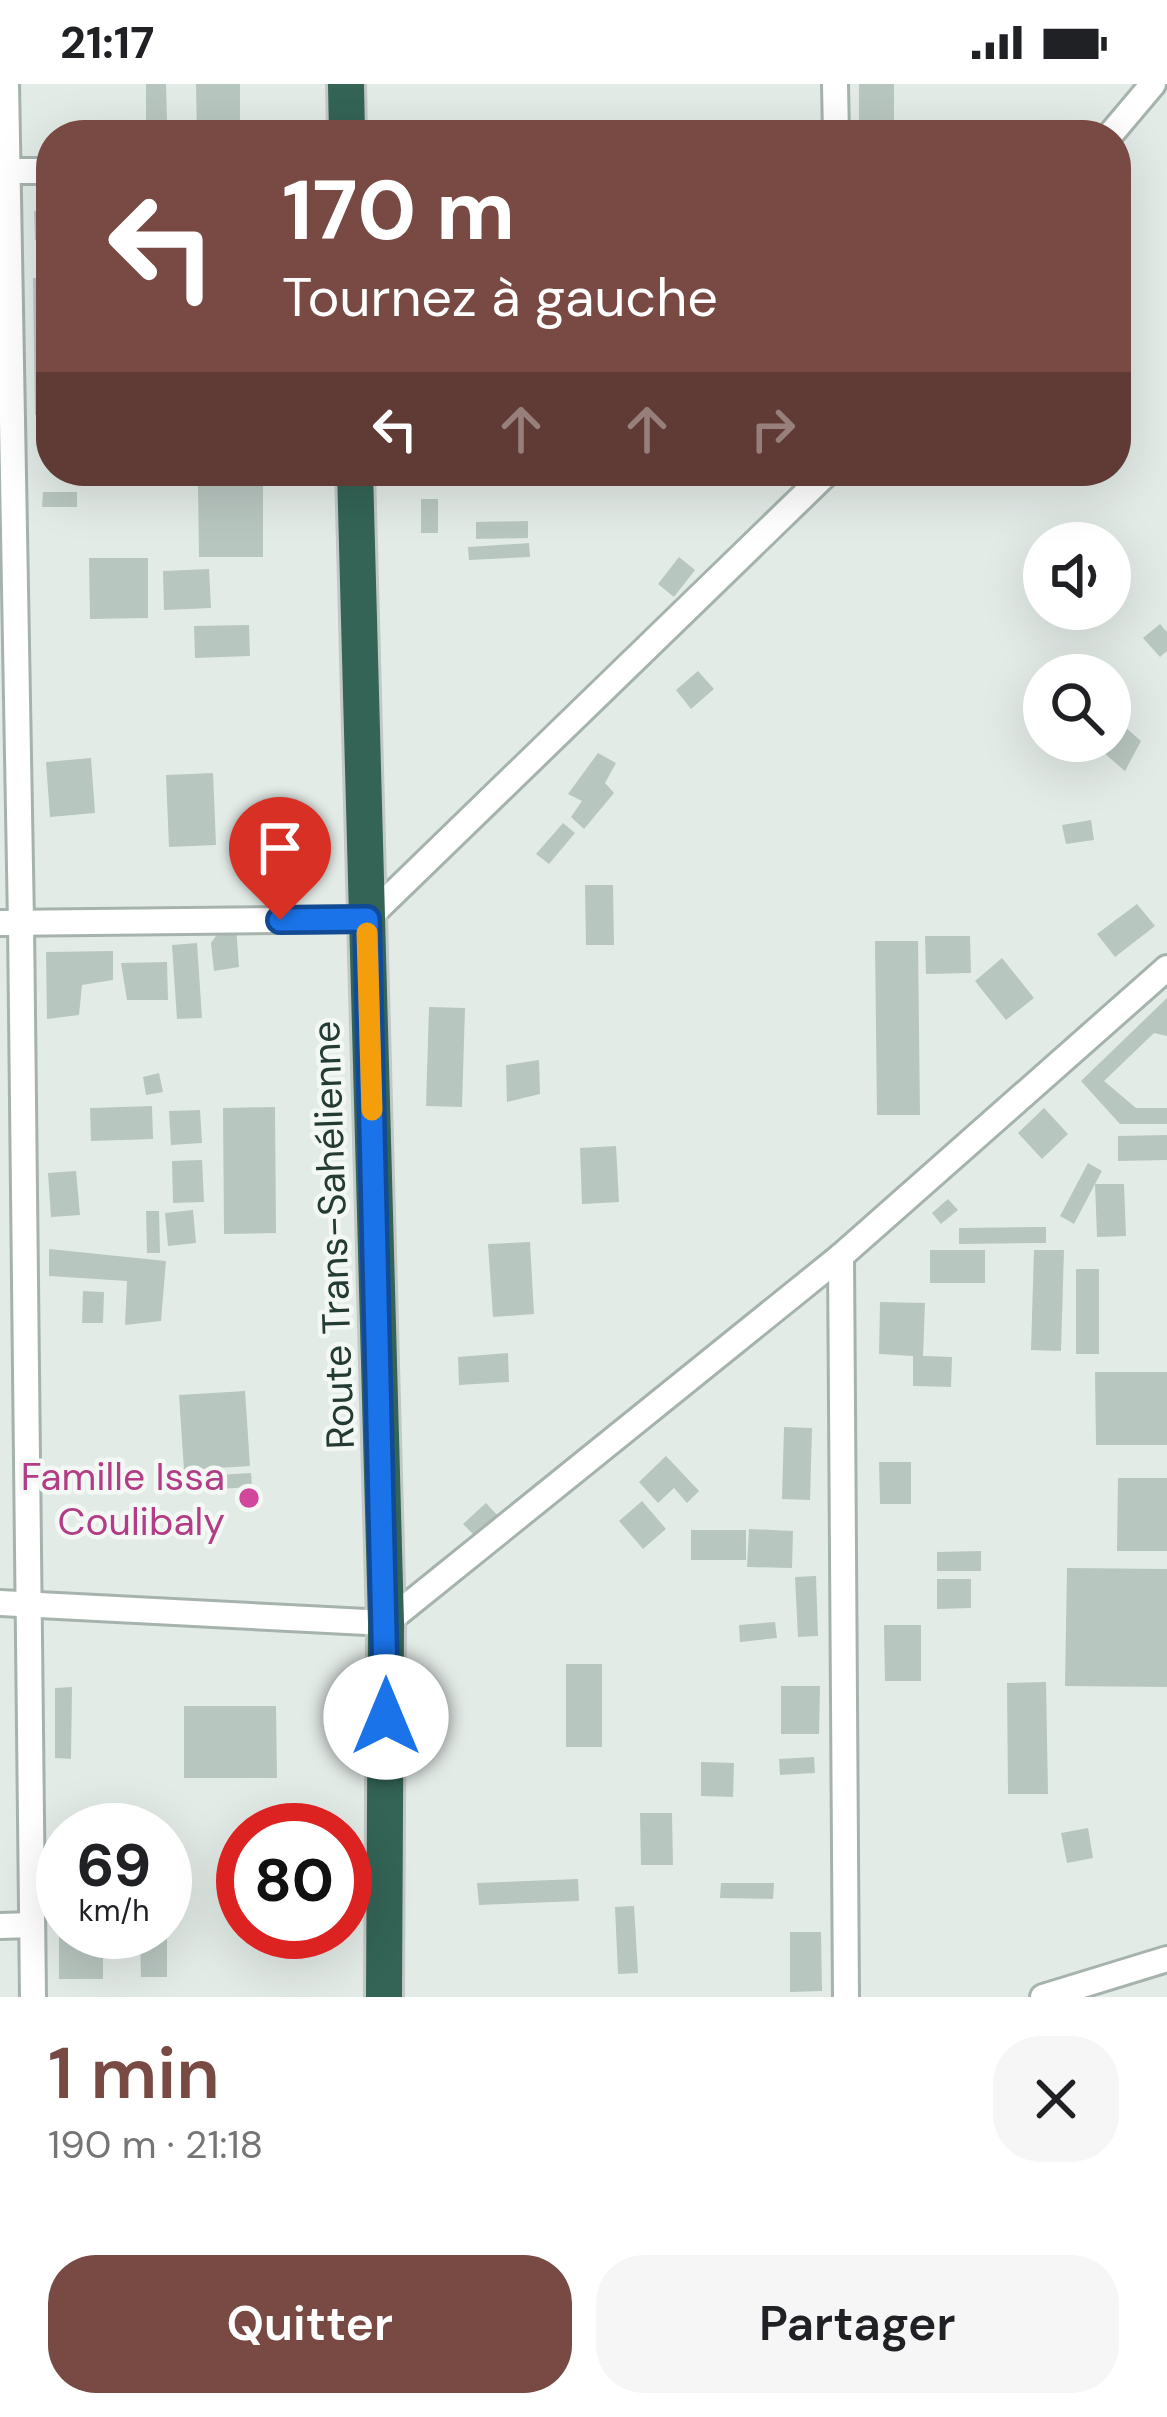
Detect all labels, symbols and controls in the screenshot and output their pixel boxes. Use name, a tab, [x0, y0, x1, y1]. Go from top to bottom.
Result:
text: 21:17	[60, 13, 154, 72]
text: 170 m	[282, 156, 515, 265]
icon: left	[84, 168, 240, 324]
text: Tournez à gauche	[282, 262, 718, 333]
icon: left	[362, 396, 428, 462]
icon: ahead	[488, 396, 554, 462]
icon: ahead	[614, 396, 680, 462]
icon: right	[740, 396, 806, 462]
map controls	[1023, 522, 1131, 762]
button: sound	[1023, 522, 1131, 630]
button: search	[1023, 654, 1131, 762]
pin	[229, 797, 331, 920]
icon: arrive	[247, 815, 313, 881]
street label: Route Trans-Sahélienne	[300, 1020, 366, 1450]
place label: Famille Issa Coulibaly	[21, 1451, 225, 1547]
marker: Famille Issa Coulibaly	[236, 1485, 262, 1511]
position arrow	[323, 1654, 449, 1780]
speed limit sign: 80	[216, 1803, 372, 1959]
text: 69	[77, 1826, 151, 1905]
text: km/h	[79, 1891, 149, 1930]
text: 1 min	[48, 2027, 220, 2120]
button: close	[993, 2036, 1119, 2162]
text: 190 m · 21:18	[48, 2119, 263, 2170]
button: Quitter	[48, 2255, 572, 2393]
button: Partager	[596, 2255, 1119, 2393]

